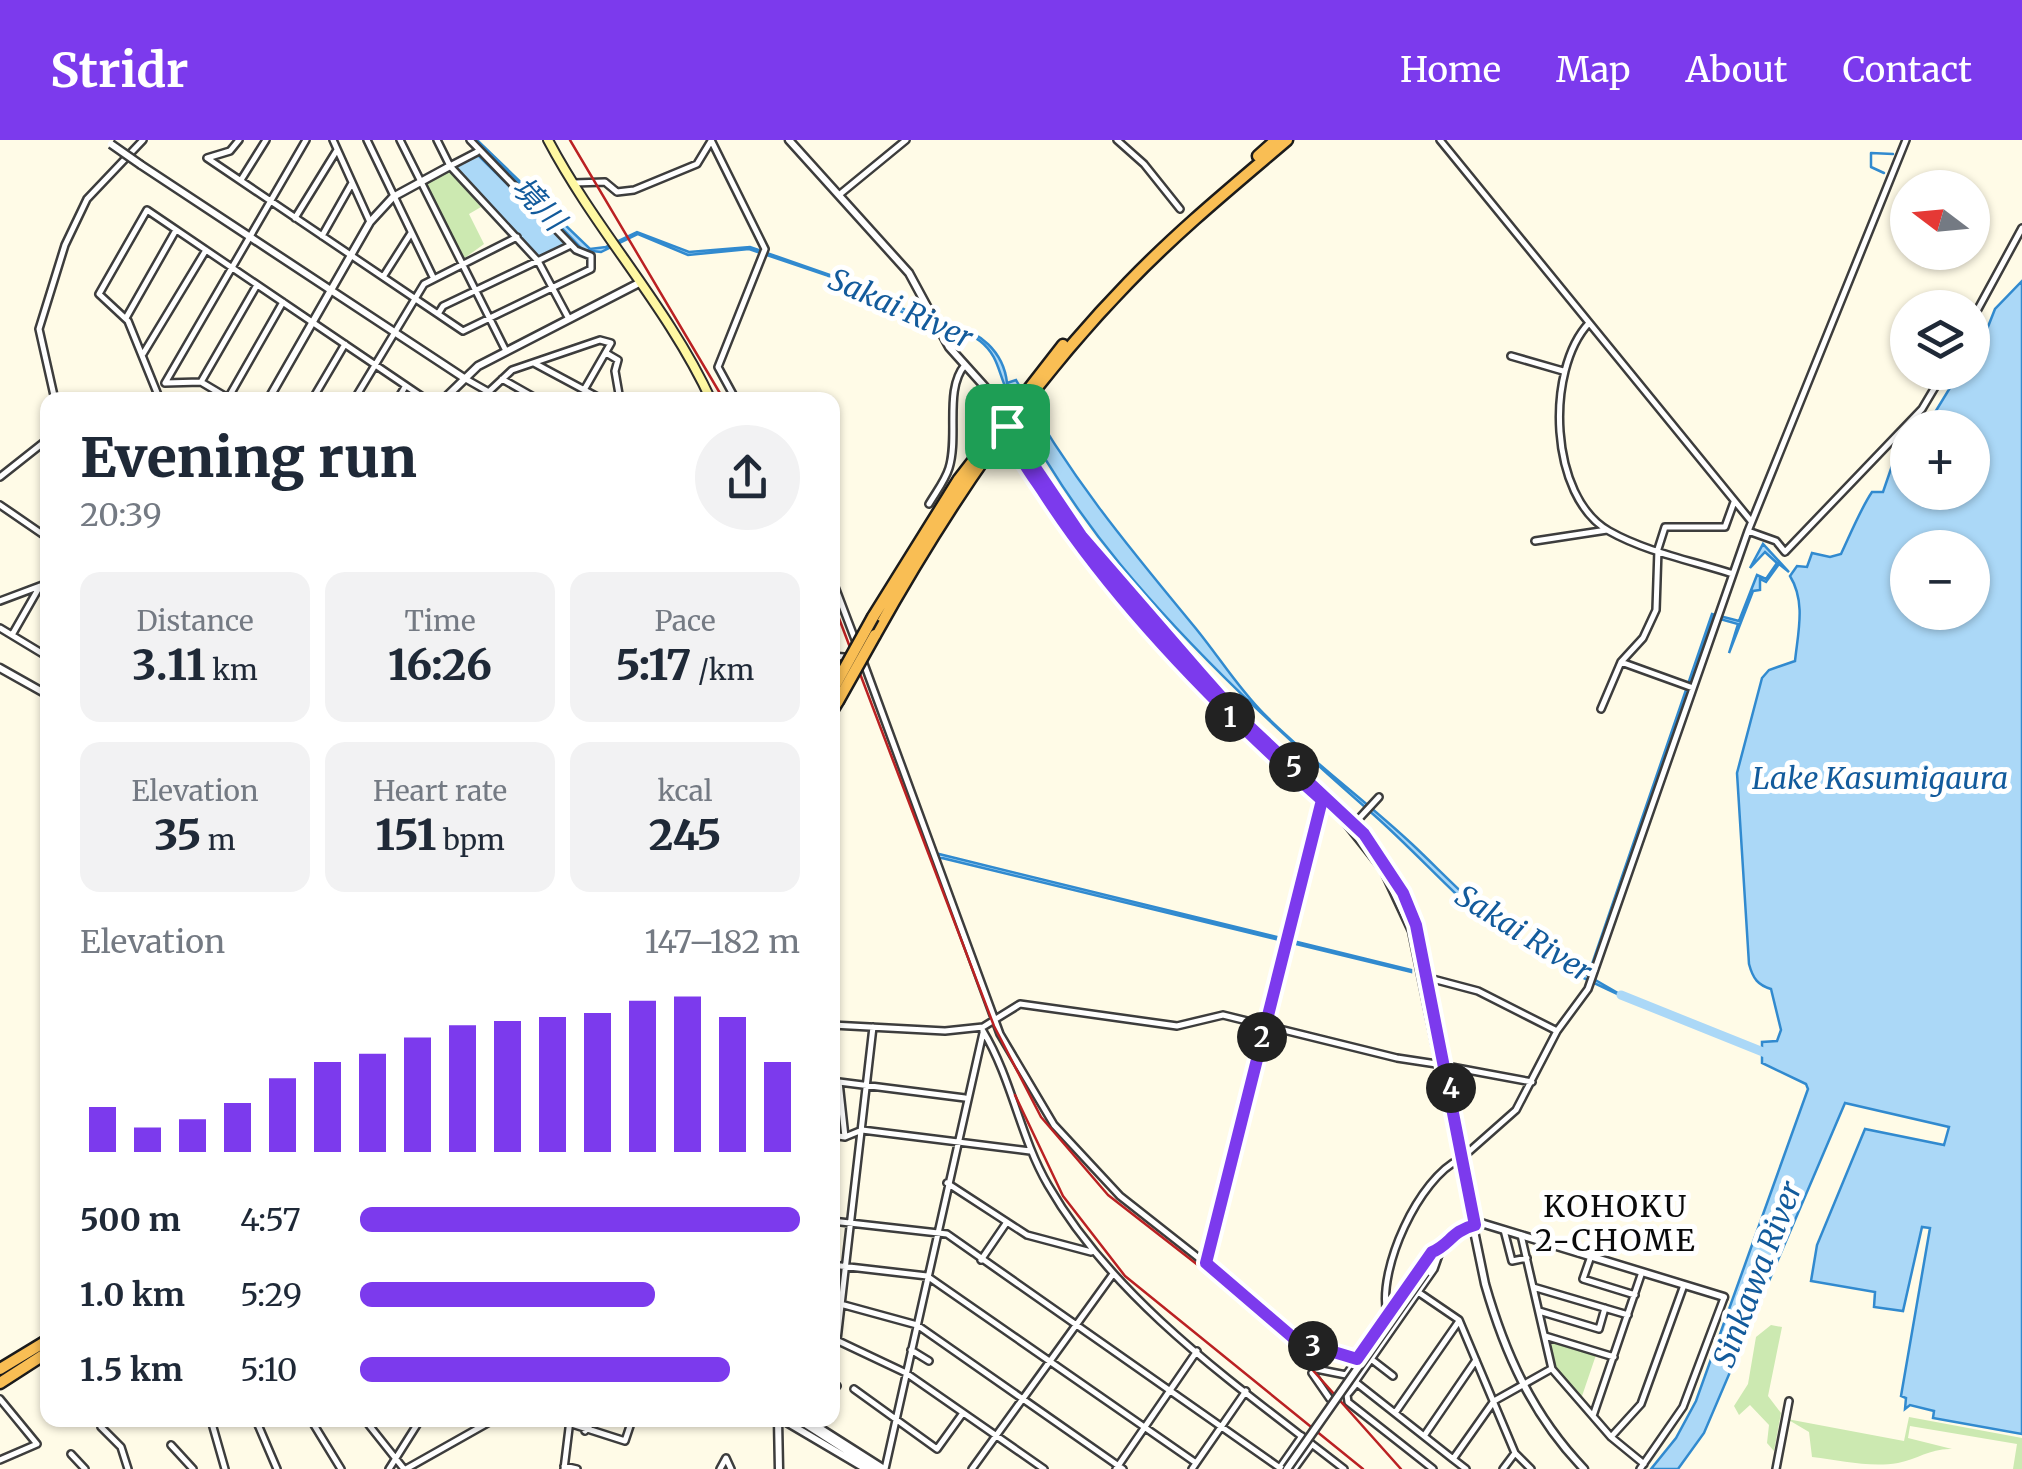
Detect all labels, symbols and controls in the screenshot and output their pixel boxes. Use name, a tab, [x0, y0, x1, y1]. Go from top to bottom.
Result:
text: Stridr	[50, 40, 188, 100]
text: Home	[1400, 48, 1501, 92]
text: Map	[1556, 48, 1631, 92]
text: About	[1686, 48, 1787, 92]
text: Contact	[1842, 48, 1972, 92]
water label: 境川	[504, 168, 576, 240]
north arrow	[1890, 170, 1990, 270]
map controls	[1890, 170, 1990, 630]
water label: Sakai River	[823, 259, 979, 357]
button: layers	[1890, 290, 1990, 390]
pin	[965, 384, 1050, 469]
icon: arrive	[980, 399, 1035, 454]
button: +	[1890, 410, 1990, 510]
text: Evening run	[80, 423, 417, 492]
button: share	[695, 425, 800, 530]
text: 20:39	[80, 495, 162, 535]
button: −	[1890, 530, 1990, 630]
text: Distance	[136, 603, 254, 639]
text: Time	[405, 603, 476, 639]
text: Pace	[654, 603, 716, 639]
text: 3.11	[132, 639, 206, 691]
text: 16:26	[388, 639, 492, 691]
text: 5:17	[616, 639, 691, 691]
text: km	[206, 652, 258, 688]
text: /km	[691, 652, 754, 688]
pin: 1	[1205, 692, 1255, 742]
text: 1	[1224, 699, 1236, 735]
pin: 5	[1269, 742, 1319, 792]
text: 5	[1286, 749, 1302, 785]
water label: Lake Kasumigaura	[1752, 759, 2008, 797]
text: Elevation	[131, 773, 259, 809]
text: Heart rate	[373, 773, 507, 809]
text: kcal	[657, 773, 713, 809]
text: 35	[154, 809, 201, 861]
text: 151	[375, 809, 436, 861]
text: 245	[649, 809, 721, 861]
text: m	[201, 822, 236, 858]
text: bpm	[436, 822, 505, 858]
water label: Sakai River	[1449, 876, 1600, 990]
text: Elevation	[80, 922, 225, 962]
text: 147–182 m	[645, 922, 800, 962]
pin: 2	[1237, 1012, 1287, 1062]
text: 2	[1254, 1019, 1270, 1055]
pin: 4	[1426, 1063, 1476, 1113]
text: 4	[1442, 1070, 1460, 1106]
water label: Sinkawa River	[1704, 1175, 1810, 1372]
district label: KOHOKU 2-CHOME	[1535, 1187, 1697, 1259]
text: 500 m	[80, 1200, 181, 1240]
text: 4:57	[240, 1200, 301, 1240]
text: 1.0 km	[80, 1275, 185, 1315]
text: 5:29	[240, 1275, 302, 1315]
pin: 3	[1288, 1321, 1338, 1371]
text: 3	[1305, 1328, 1321, 1364]
text: 1.5 km	[80, 1350, 183, 1390]
text: 5:10	[240, 1350, 297, 1390]

